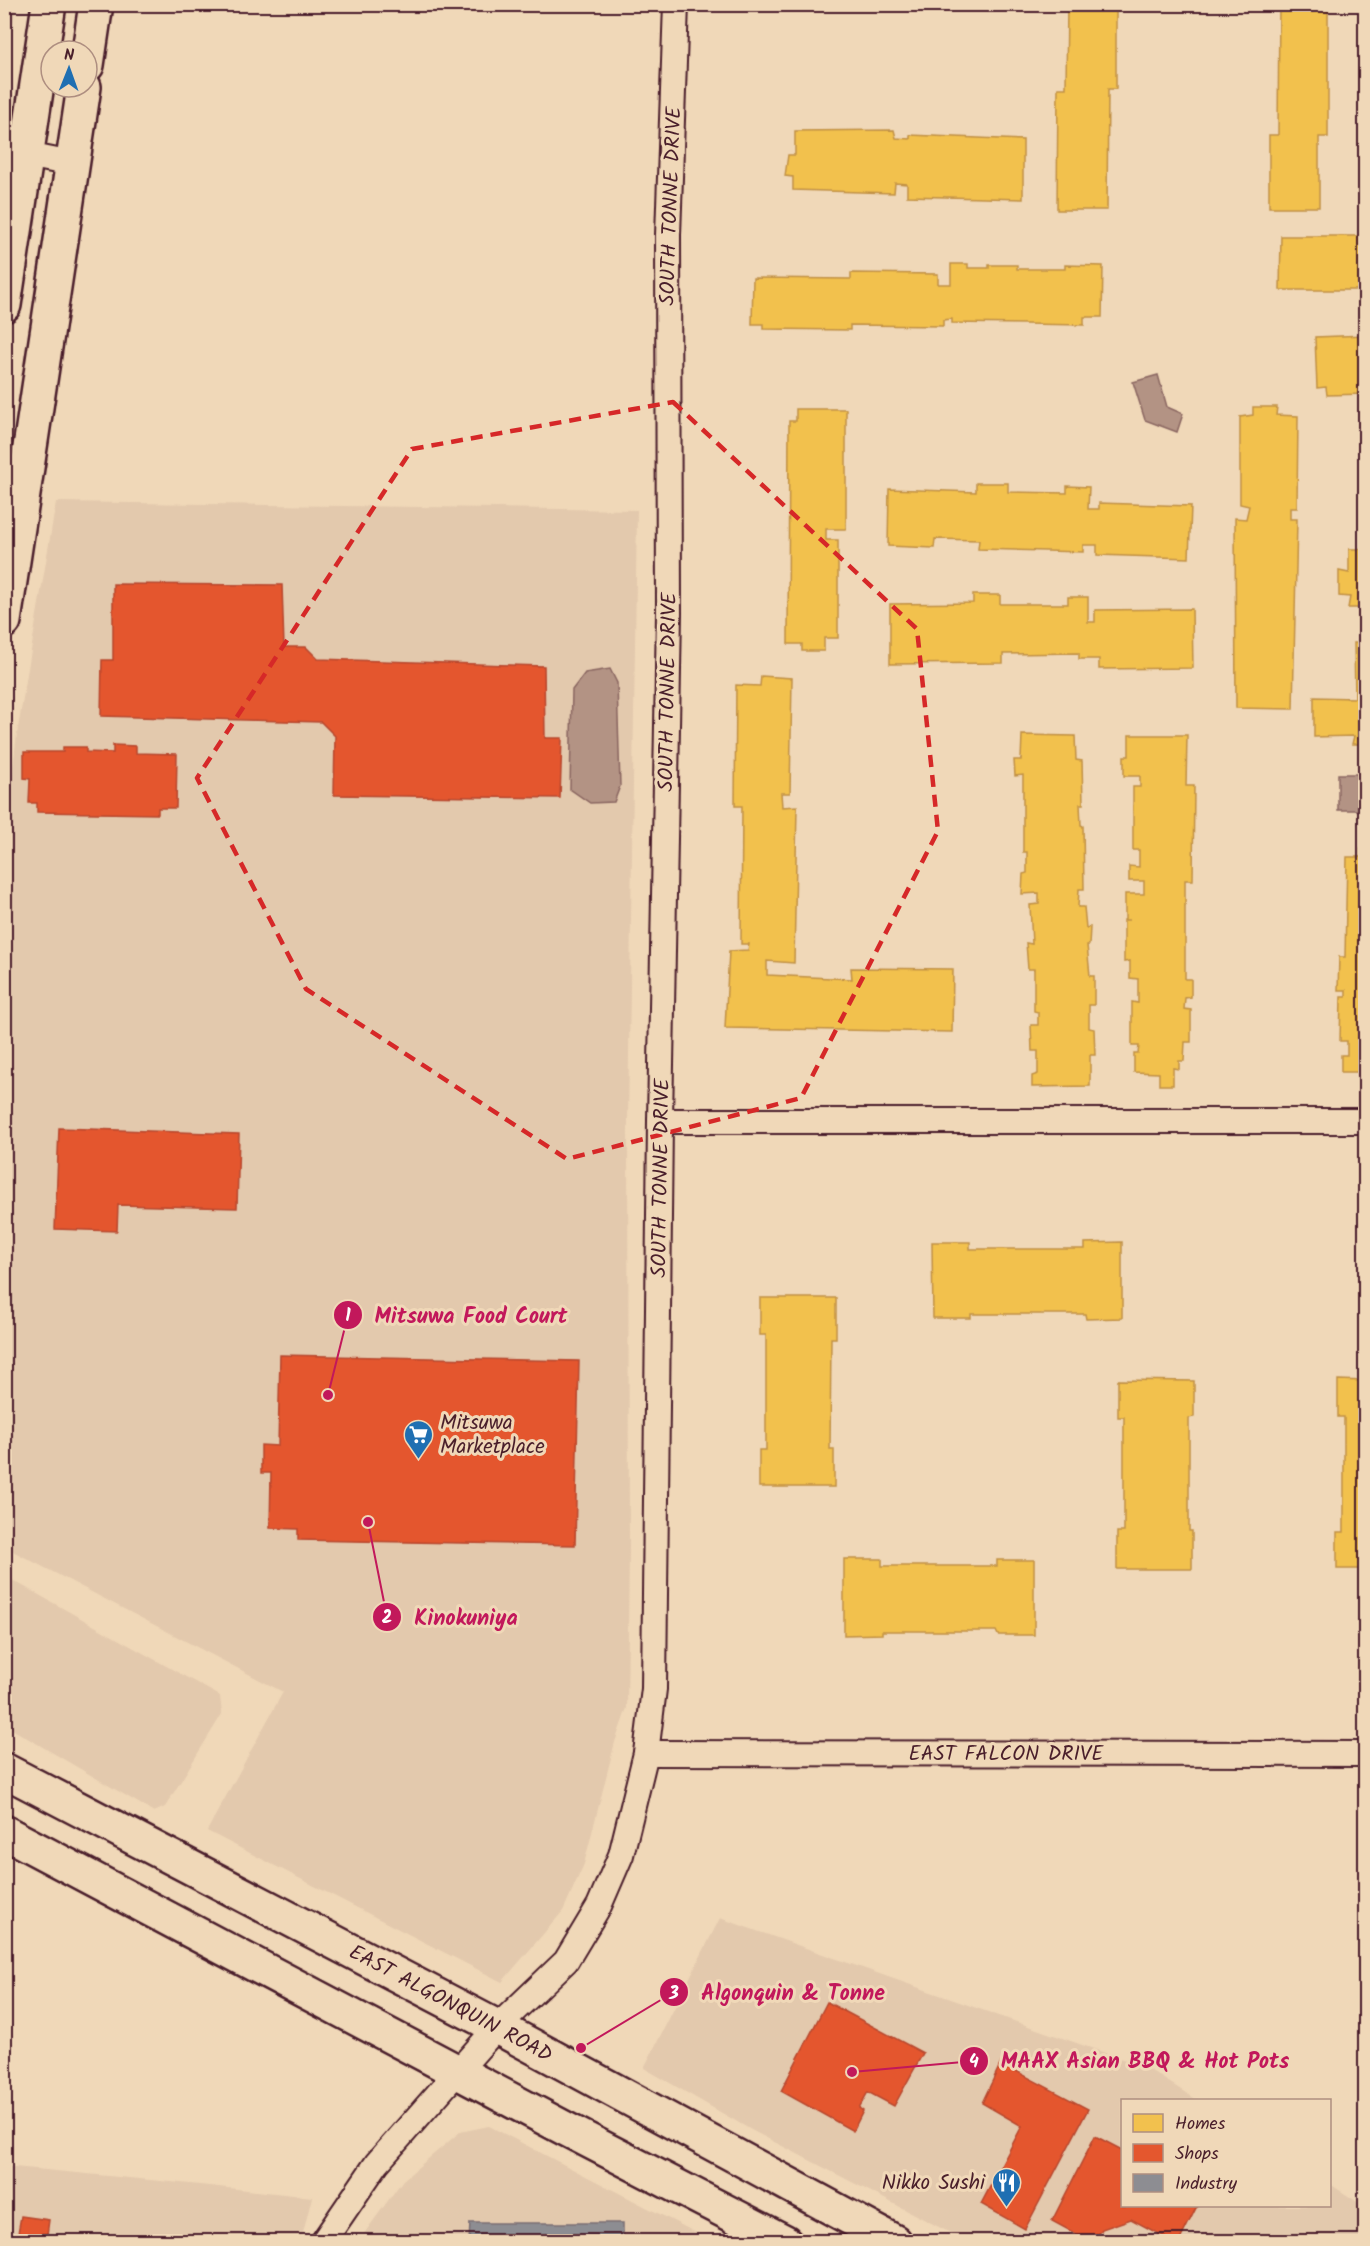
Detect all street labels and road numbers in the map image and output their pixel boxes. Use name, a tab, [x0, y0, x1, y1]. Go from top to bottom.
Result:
street label: SOUTH TONNE DRIVE	[652, 105, 691, 306]
street label: SOUTH TONNE DRIVE	[650, 591, 687, 792]
street label: SOUTH TONNE DRIVE	[643, 1077, 680, 1278]
street label: EAST FALCON DRIVE	[909, 1738, 1104, 1771]
street label: EAST ALGONQUIN ROAD	[342, 1937, 558, 2072]

